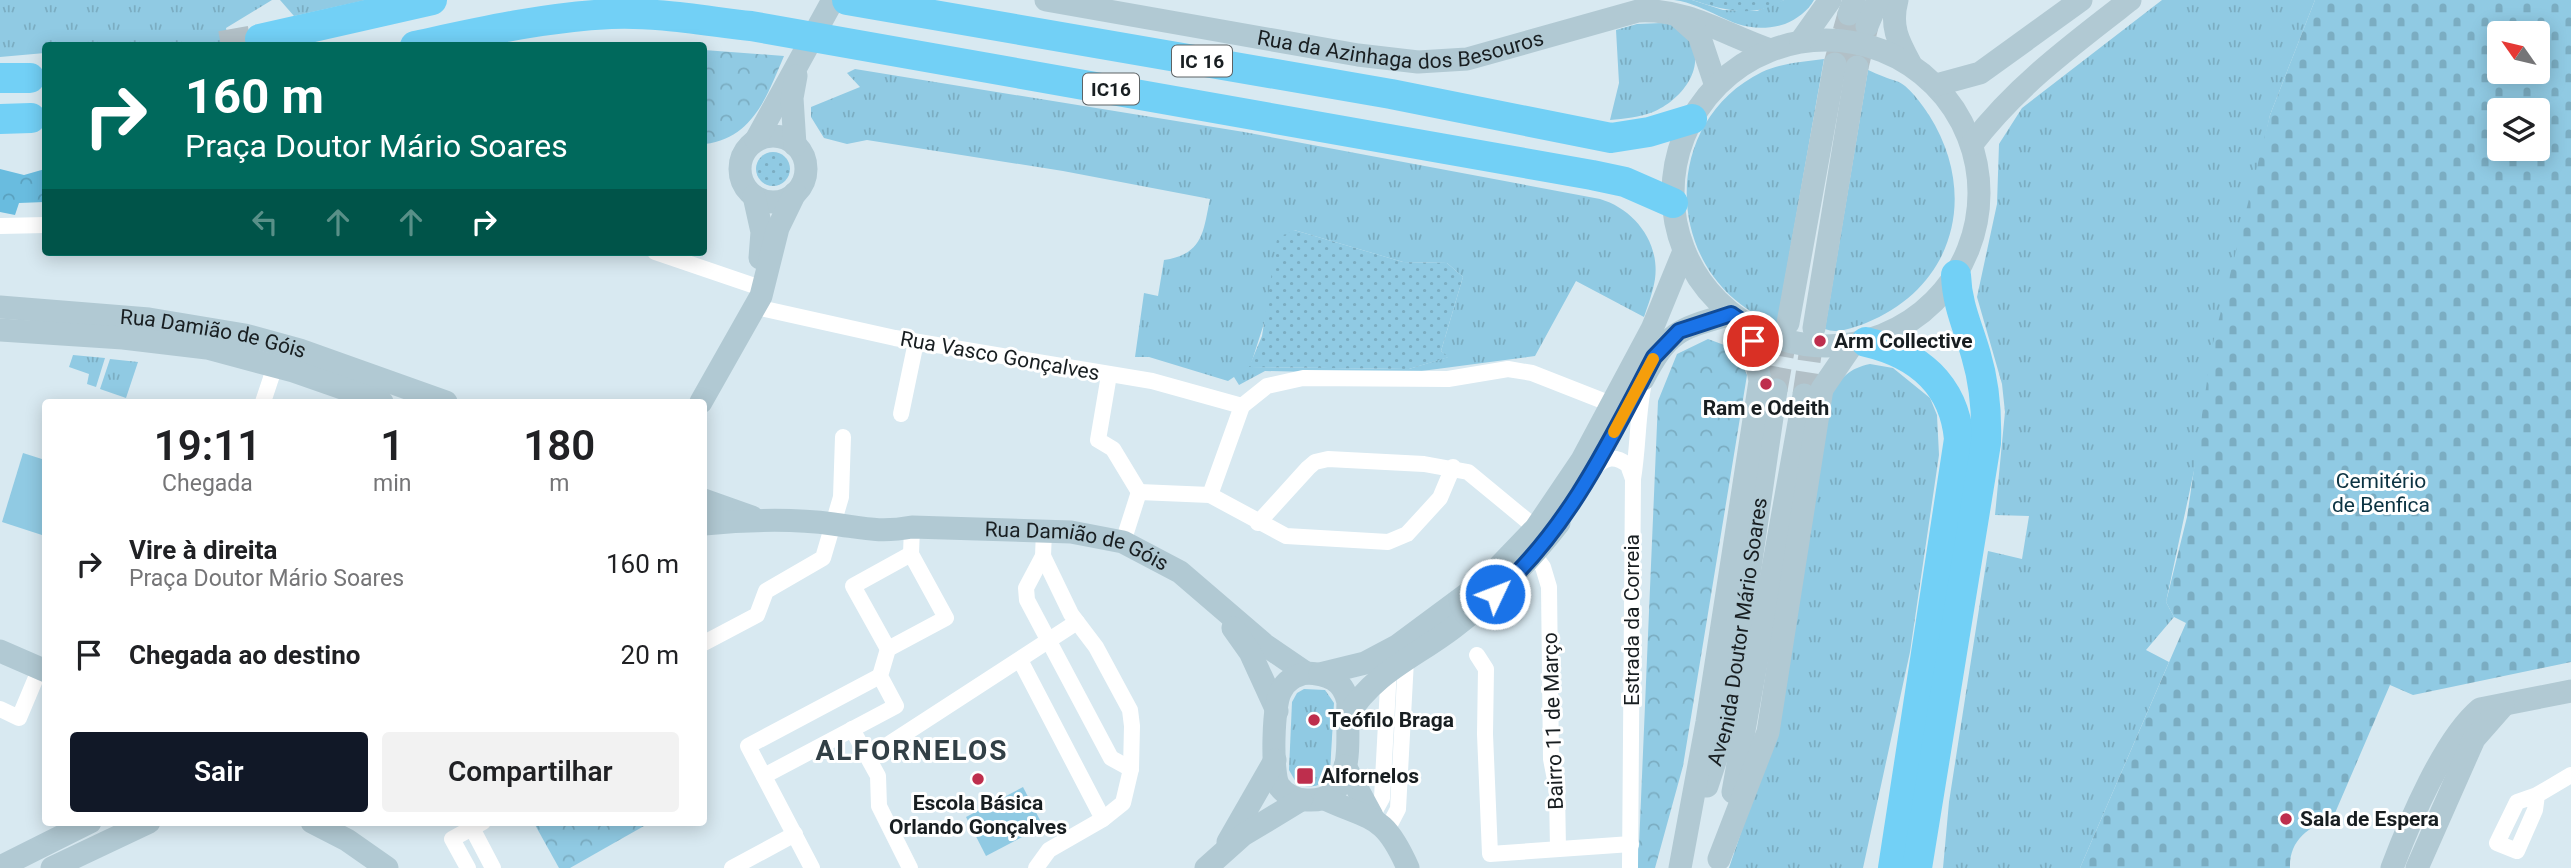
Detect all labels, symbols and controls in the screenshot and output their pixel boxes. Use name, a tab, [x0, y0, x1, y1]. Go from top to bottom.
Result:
north arrow	[2487, 21, 2550, 84]
map controls	[2487, 21, 2550, 161]
street label: Rua da Azinhaga dos Besouros	[1255, 25, 1546, 74]
road number: IC 16	[1172, 45, 1232, 76]
text: 160 m	[185, 68, 324, 125]
icon: right	[70, 70, 161, 161]
road number: IC16	[1083, 74, 1139, 104]
button: layers	[2487, 98, 2550, 161]
text: Praça Doutor Mário Soares	[185, 127, 568, 165]
icon: left	[246, 203, 284, 241]
icon: ahead	[319, 203, 357, 241]
icon: ahead	[392, 203, 430, 241]
icon: right	[465, 203, 503, 241]
street label: Rua Damião de Góis	[119, 305, 309, 363]
pin	[1723, 311, 1783, 371]
icon: arrive	[1734, 322, 1772, 360]
street label: Rua Vasco Gonçalves	[898, 327, 1102, 385]
place label: Arm Collective	[1834, 329, 1973, 353]
marker: Arm Collective	[1812, 333, 1828, 349]
marker: Ram e Odeith	[1758, 376, 1774, 392]
place label: Ram e Odeith	[1703, 396, 1829, 420]
text: 19:11	[154, 421, 261, 470]
text: 1	[380, 421, 404, 470]
text: 180	[523, 421, 595, 470]
park label: Cemitério de Benfica	[2332, 469, 2430, 517]
text: Chegada	[162, 470, 253, 497]
text: min	[373, 470, 411, 497]
text: m	[549, 470, 569, 497]
street label: Avenida Doutor Mário Soares	[1702, 496, 1772, 769]
street label: Rua Damião de Góis	[984, 517, 1173, 576]
street label: Estrada da Correia	[1620, 534, 1644, 706]
text: Vire à direita	[129, 535, 277, 565]
icon: right	[70, 545, 108, 583]
text: 160 m	[606, 549, 679, 579]
position arrow	[1458, 557, 1532, 631]
text: Praça Doutor Mário Soares	[129, 565, 404, 592]
street label: Bairro 11 de Março	[1538, 632, 1568, 810]
icon: arrive	[70, 636, 108, 674]
text: Chegada ao destino	[129, 640, 360, 670]
text: 20 m	[621, 640, 679, 670]
place label: Teófilo Braga	[1328, 708, 1454, 732]
marker: Teófilo Braga	[1306, 712, 1322, 728]
button: Sair	[70, 732, 368, 812]
button: Compartilhar	[382, 732, 679, 812]
district label: ALFORNELOS	[816, 734, 1008, 767]
place label: Alfornelos	[1321, 764, 1419, 788]
marker: Alfornelos	[1295, 766, 1315, 786]
marker: Escola Básica Orlando Gonçalves	[970, 771, 986, 787]
place label: Escola Básica Orlando Gonçalves	[889, 791, 1067, 839]
place label: Sala de Espera	[2300, 807, 2439, 831]
marker: Sala de Espera	[2278, 811, 2294, 827]

